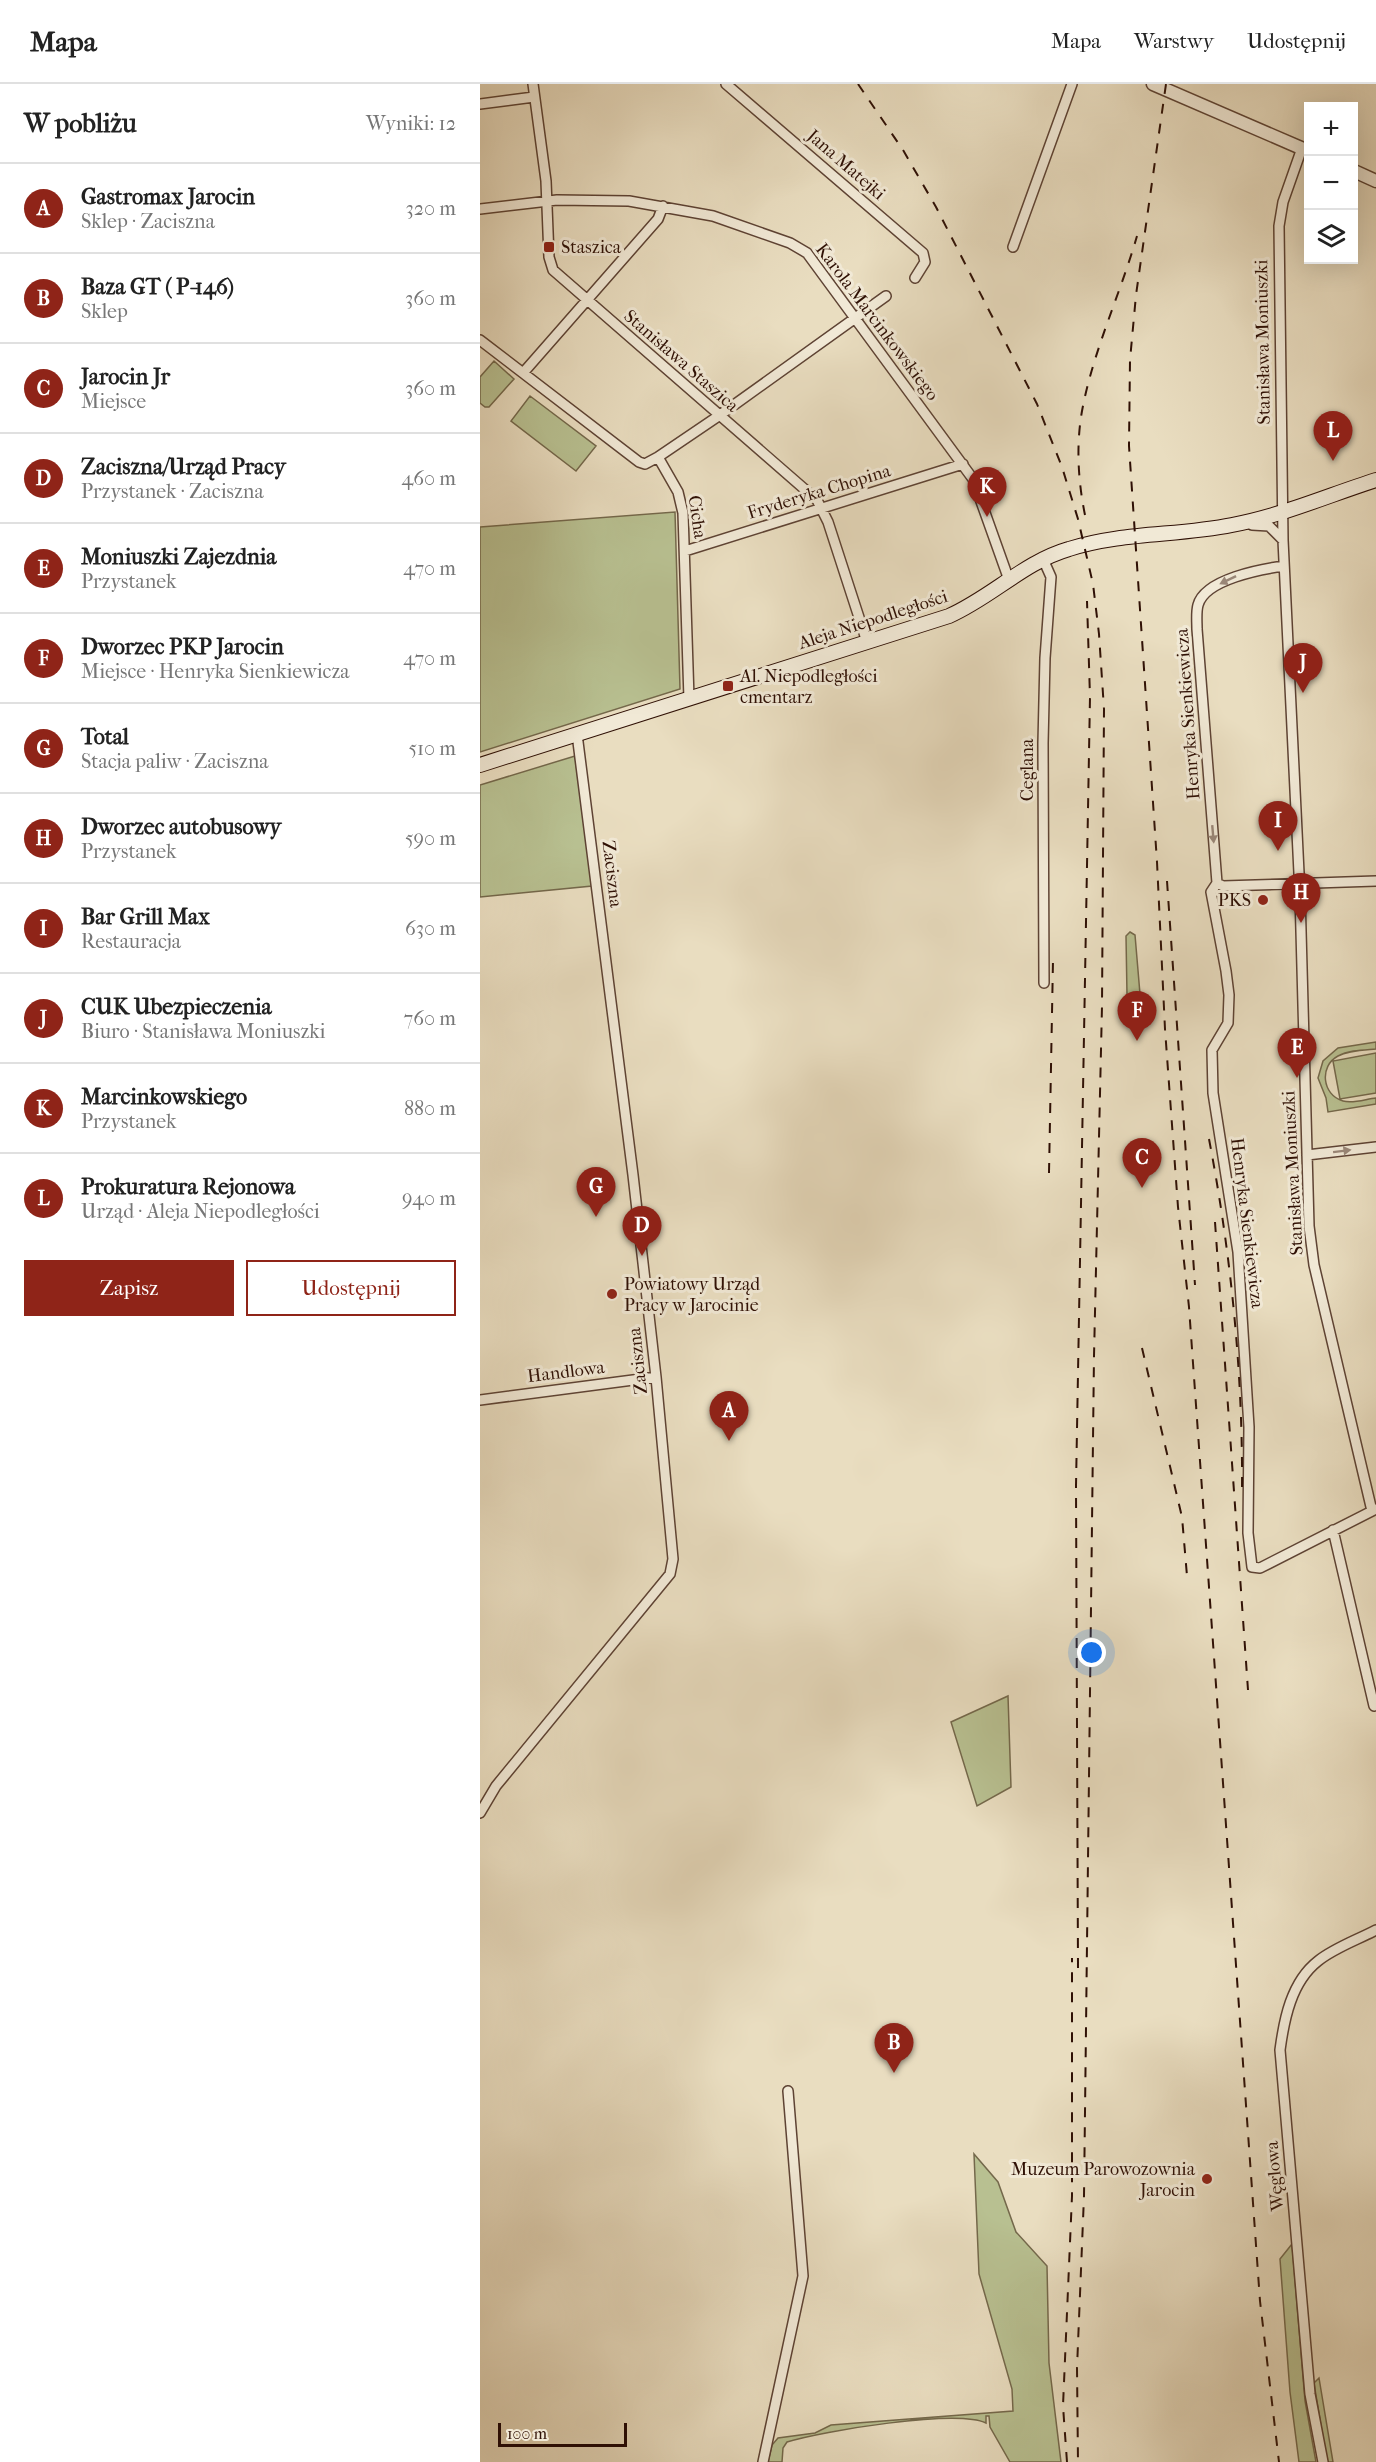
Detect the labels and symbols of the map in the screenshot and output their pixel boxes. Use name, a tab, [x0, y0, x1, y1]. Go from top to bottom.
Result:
street label: Jana Matejki	[801, 124, 890, 205]
place label: Staszica	[561, 237, 622, 258]
street label: Karola Marcinkowskiego	[811, 239, 943, 405]
marker: Staszica	[542, 240, 556, 254]
street label: Stanisława Moniuszki	[1251, 259, 1275, 425]
street label: Stanisława Staszica	[619, 306, 743, 417]
pin: L	[1314, 412, 1352, 461]
street label: Fryderyka Chopina	[745, 460, 894, 524]
pin: K	[968, 468, 1006, 517]
street label: Cicha	[684, 494, 711, 541]
one-way arrow	[1220, 576, 1237, 585]
street label: Aleja Niepodległości	[795, 586, 951, 654]
street label: Henryka Sienkiewicza	[1171, 627, 1204, 800]
pin: J	[1284, 644, 1322, 693]
place label: Al. Niepodległości cmentarz	[739, 666, 878, 708]
marker: Al. Niepodległości cmentarz	[721, 679, 735, 693]
street label: Ceglana	[1017, 738, 1038, 801]
pin: I	[1258, 802, 1298, 851]
one-way arrow	[1208, 825, 1218, 844]
street label: Zaciszna	[597, 839, 627, 909]
pin: H	[1282, 874, 1320, 923]
place label: PKS	[1218, 890, 1251, 911]
marker: PKS	[1256, 893, 1270, 907]
pin: F	[1118, 992, 1156, 1041]
pin: E	[1278, 1028, 1316, 1078]
street label: Stanisława Moniuszki	[1278, 1089, 1308, 1256]
street label: Henryka Sienkiewicza	[1226, 1137, 1268, 1310]
pin: C	[1122, 1138, 1162, 1188]
one-way arrow	[1332, 1146, 1351, 1156]
pin: G	[576, 1168, 616, 1217]
pin: D	[622, 1206, 662, 1256]
place label: Powiatowy Urząd Pracy w Jarocinie	[624, 1274, 760, 1316]
marker: Powiatowy Urząd Pracy w Jarocinie	[605, 1287, 619, 1301]
street label: Zaciszna	[624, 1326, 652, 1395]
street label: Handlowa	[526, 1357, 607, 1387]
pin: A	[710, 1392, 748, 1441]
your location	[1077, 1638, 1106, 1667]
pin: B	[874, 2024, 914, 2073]
street label: Węglowa	[1261, 2139, 1289, 2213]
place label: Muzeum Parowozownia Jarocin	[1011, 2159, 1196, 2201]
marker: Muzeum Parowozownia Jarocin	[1200, 2172, 1214, 2186]
scale bar	[498, 2420, 627, 2448]

